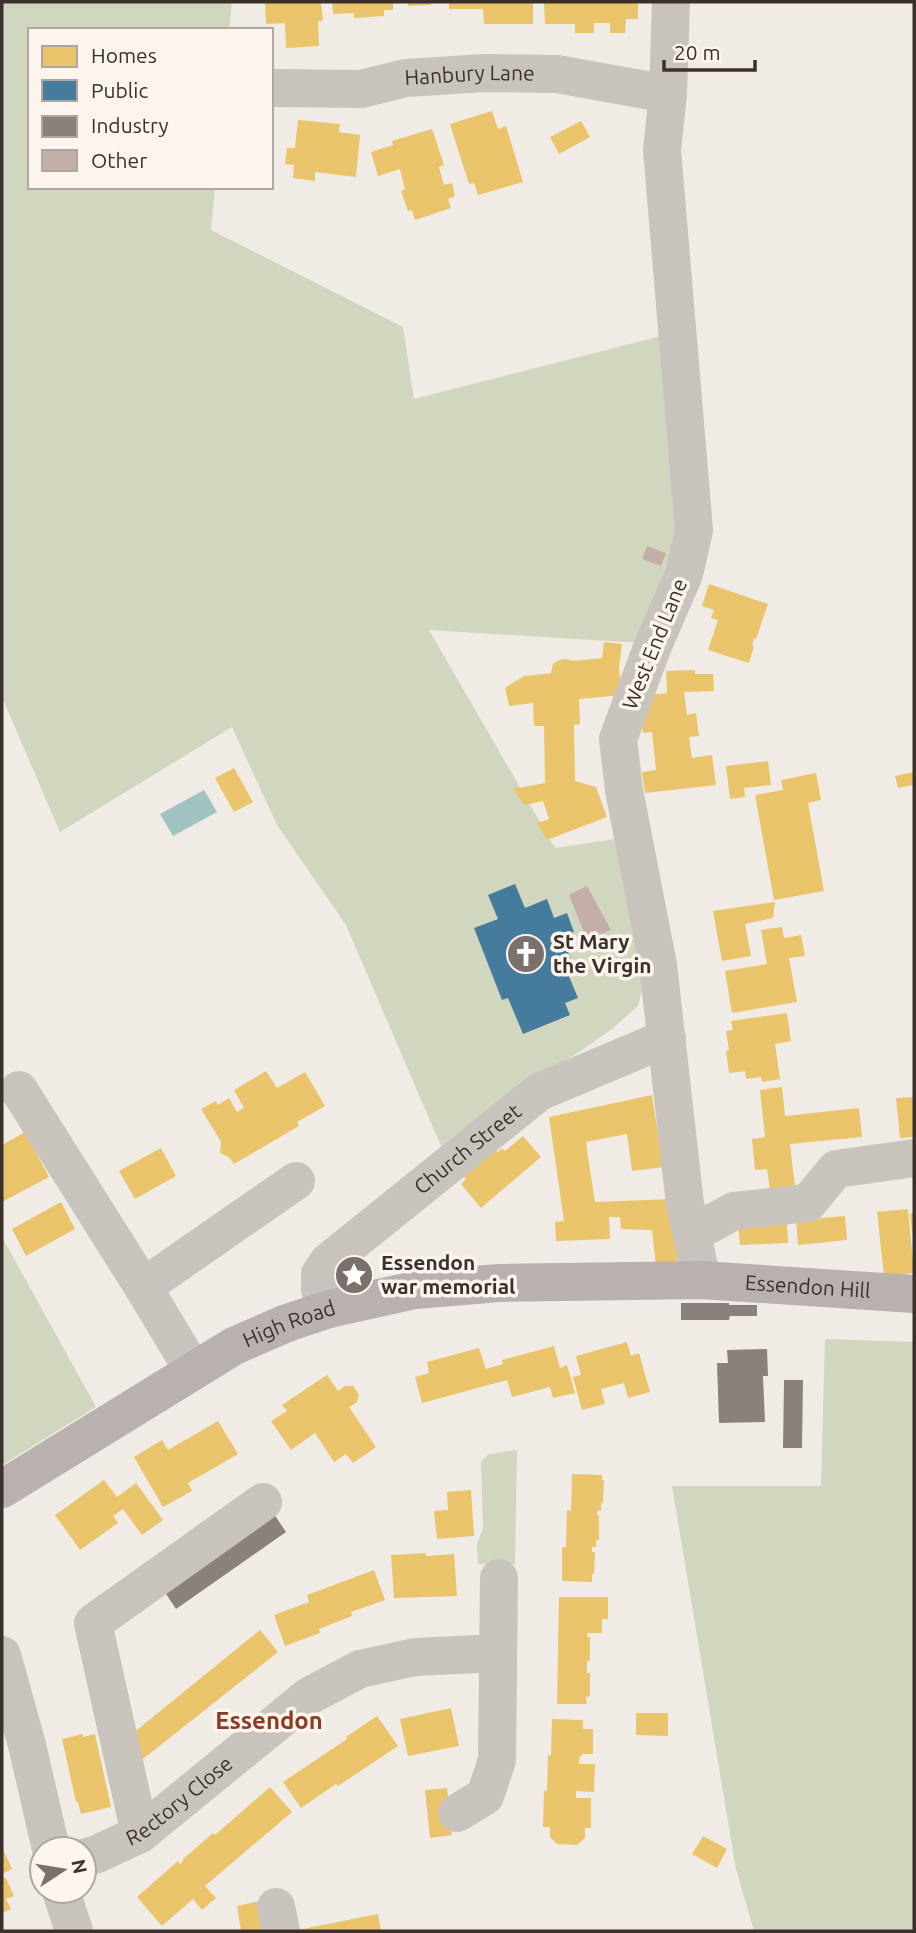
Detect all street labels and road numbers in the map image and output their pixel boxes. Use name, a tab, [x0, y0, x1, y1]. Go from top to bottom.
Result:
street label: Hanbury Lane	[404, 60, 535, 89]
street label: West End Lane	[617, 575, 691, 712]
street label: Church Street	[409, 1098, 525, 1199]
street label: Essendon Hill	[744, 1270, 871, 1302]
street label: High Road	[239, 1295, 338, 1352]
street label: Rectory Close	[122, 1751, 237, 1850]

